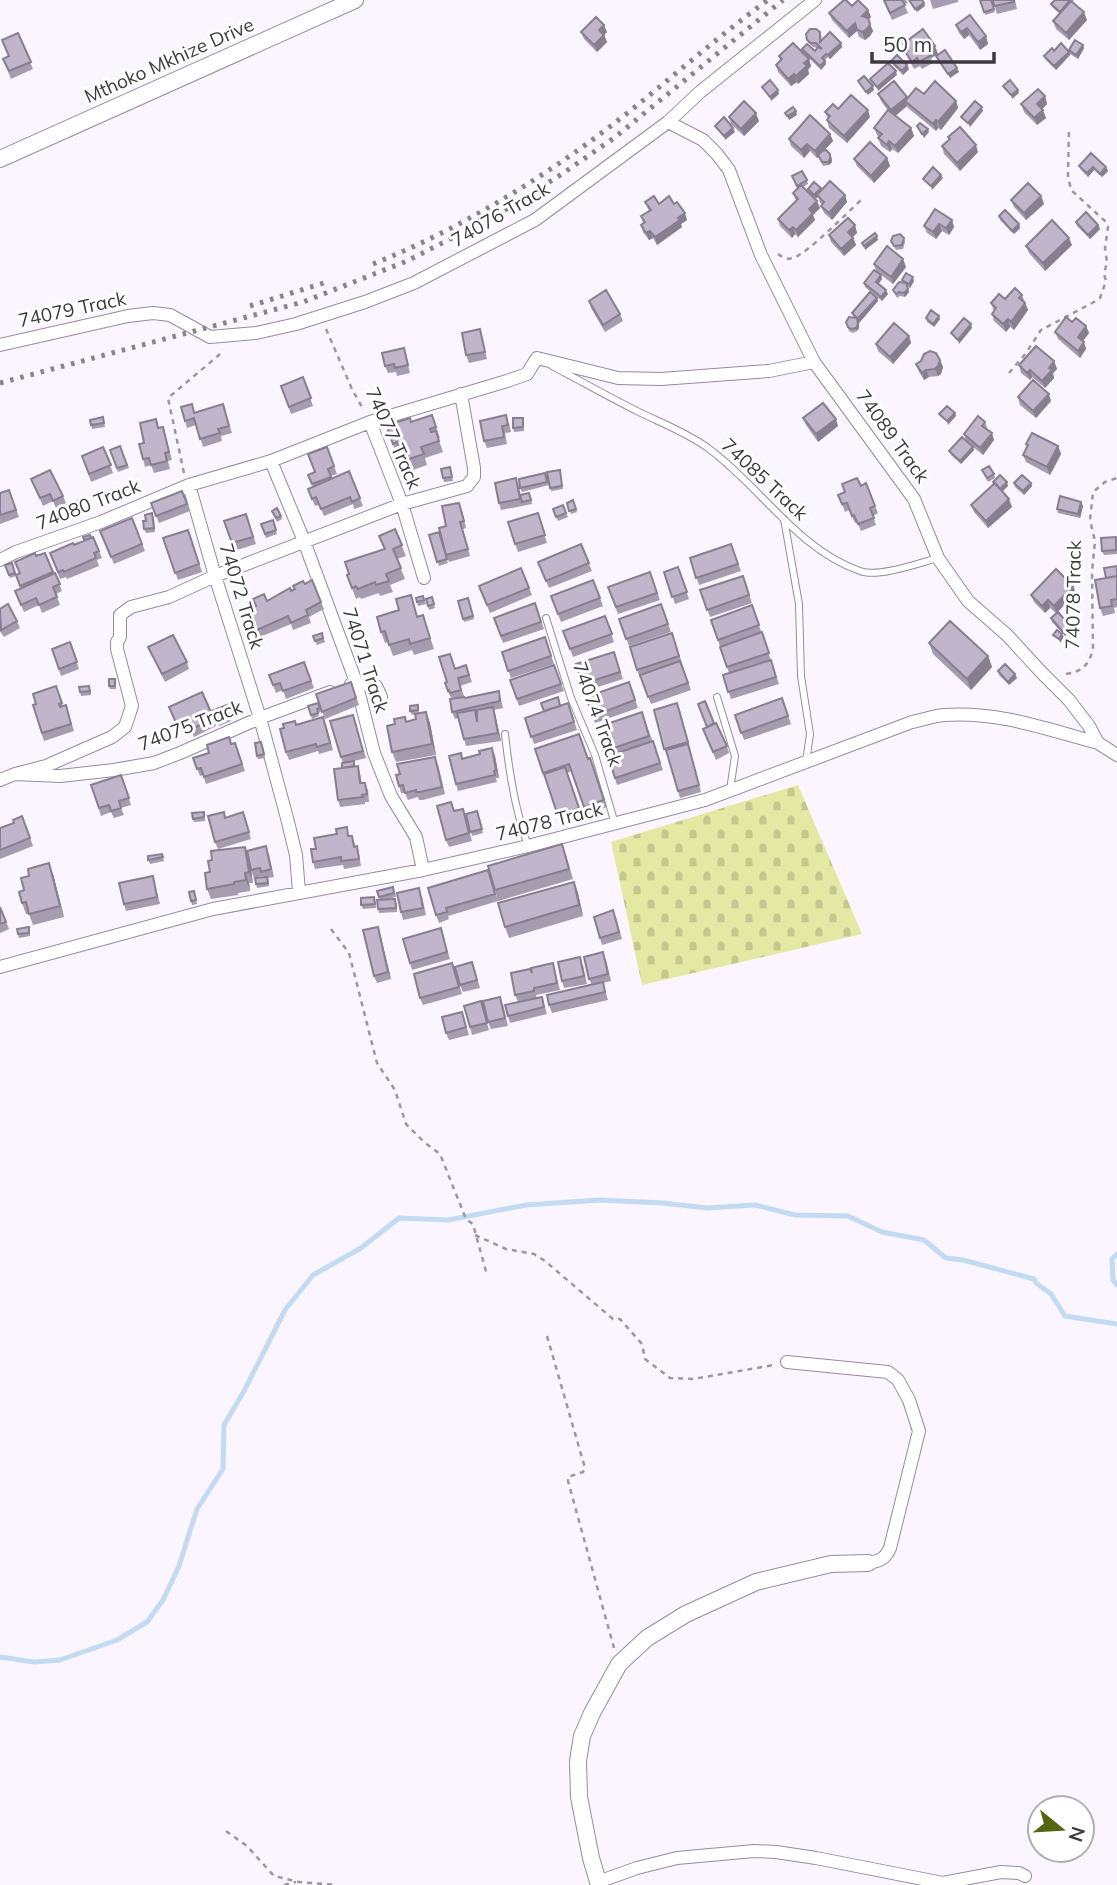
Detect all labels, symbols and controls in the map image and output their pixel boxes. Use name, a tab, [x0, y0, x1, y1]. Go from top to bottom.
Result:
street label: Mthoko Mkhize Drive	[81, 12, 257, 108]
scale bar	[872, 21, 995, 65]
text: 50 m	[883, 31, 932, 57]
street label: 74076 Track	[447, 176, 554, 252]
street label: 74079 Track	[16, 286, 128, 332]
street label: 74077 Track	[361, 383, 427, 493]
street label: 74089 Track	[851, 385, 935, 487]
street label: 74085 Track	[717, 433, 813, 525]
street label: 74080 Track	[33, 473, 144, 535]
street label: 74072 Track	[215, 540, 270, 652]
street label: 74078 Track	[1060, 540, 1086, 650]
street label: 74071 Track	[338, 604, 394, 716]
street label: 74074 Track	[568, 658, 628, 770]
street label: 74075 Track	[135, 694, 246, 756]
street label: 74078 Track	[493, 796, 605, 846]
north arrow	[1026, 1794, 1096, 1864]
text: N	[1064, 1824, 1091, 1845]

